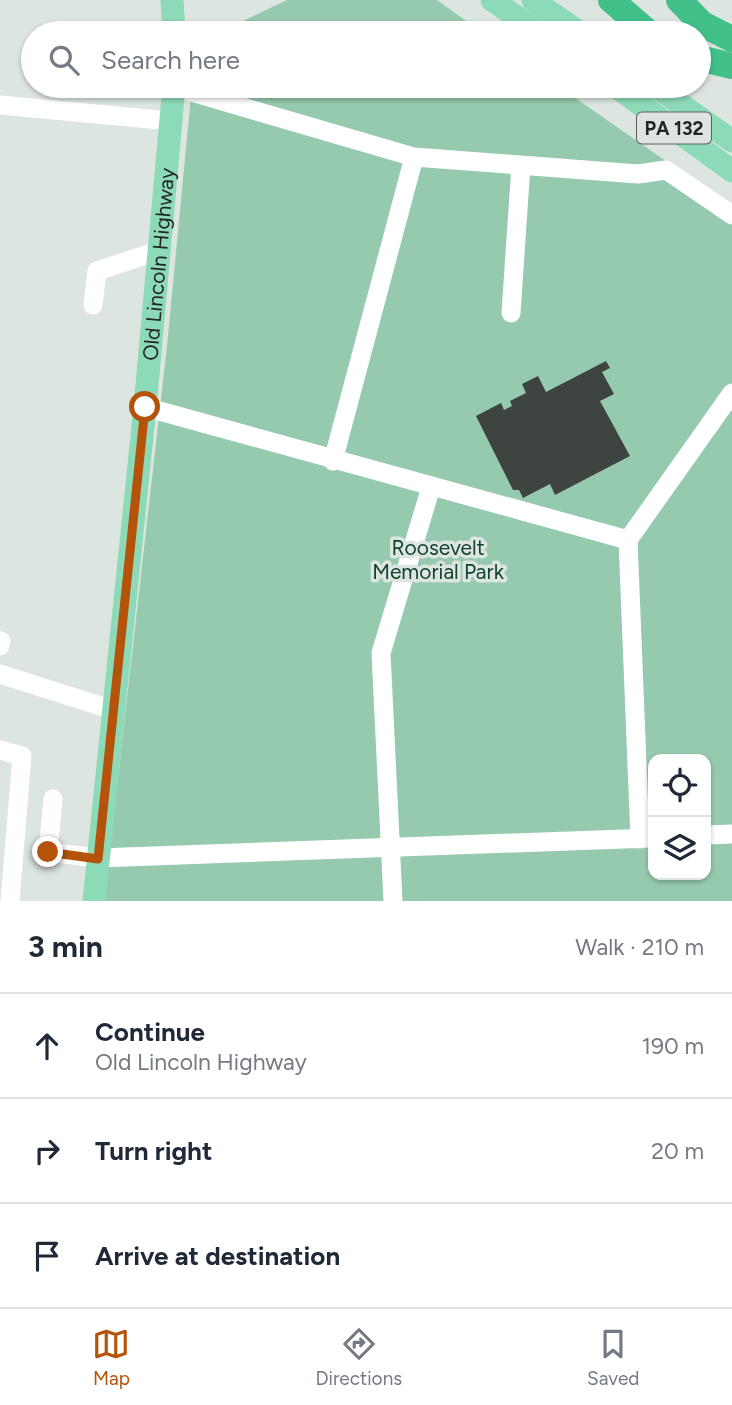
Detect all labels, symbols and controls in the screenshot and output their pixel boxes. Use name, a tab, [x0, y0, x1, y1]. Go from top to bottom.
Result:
search box	[21, 21, 711, 98]
icon: search	[45, 41, 83, 79]
text: Search here	[101, 44, 240, 76]
road number: PA 132	[637, 112, 711, 144]
street label: Old Lincoln Highway	[137, 167, 179, 362]
route start	[129, 391, 160, 422]
park label: Roosevelt Memorial Park	[372, 535, 505, 584]
map controls	[648, 754, 711, 880]
button: locate	[648, 754, 711, 817]
button: layers	[648, 817, 711, 880]
route end	[32, 836, 63, 867]
text: 3 min	[28, 928, 103, 965]
text: Walk · 210 m	[575, 933, 704, 961]
text: Continue	[95, 1016, 205, 1048]
icon: ahead	[28, 1027, 66, 1065]
text: 190 m	[641, 1032, 704, 1060]
text: Old Lincoln Highway	[95, 1048, 307, 1076]
icon: right	[28, 1132, 66, 1170]
text: Turn right	[95, 1135, 212, 1167]
text: 20 m	[651, 1137, 704, 1165]
icon: arrive	[28, 1237, 66, 1275]
text: Arrive at destination	[95, 1240, 340, 1272]
tab: Map	[92, 1325, 130, 1390]
tab: Directions	[315, 1325, 402, 1390]
tab: Saved	[587, 1325, 639, 1390]

